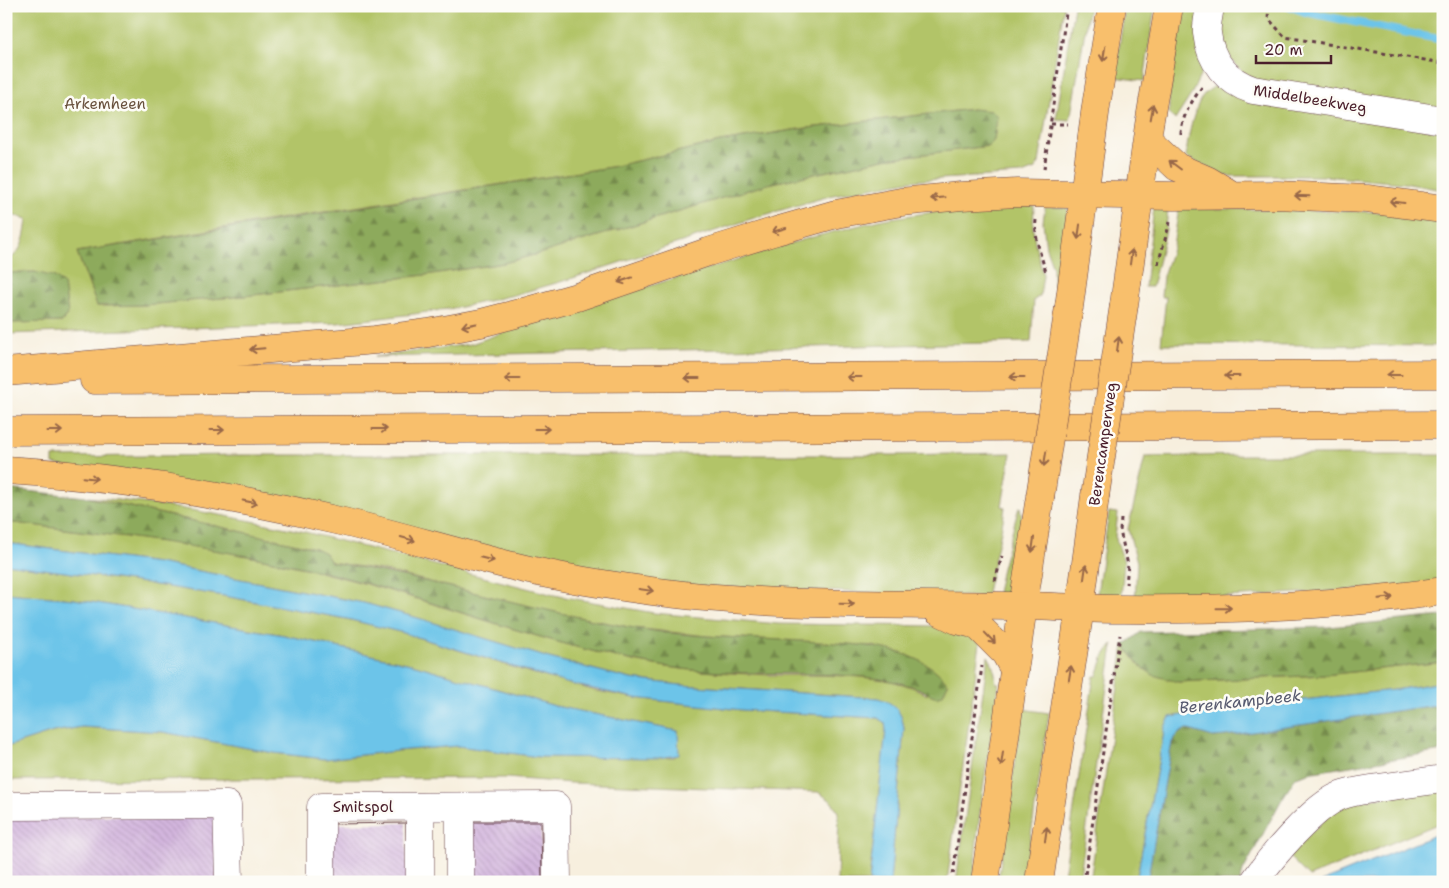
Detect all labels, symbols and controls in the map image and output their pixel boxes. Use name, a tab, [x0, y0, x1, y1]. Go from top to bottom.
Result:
scale bar	[1256, 32, 1332, 64]
text: 20 m	[1264, 40, 1303, 60]
one-way arrow	[1099, 46, 1109, 62]
street label: Middelbeekweg	[1252, 80, 1368, 118]
park label: Arkemheen	[64, 94, 146, 114]
one-way arrow	[1147, 105, 1157, 121]
one-way arrow	[1169, 159, 1182, 170]
one-way arrow	[1294, 191, 1310, 200]
one-way arrow	[931, 193, 947, 203]
one-way arrow	[1389, 197, 1405, 207]
one-way arrow	[1074, 224, 1084, 240]
one-way arrow	[772, 226, 788, 235]
one-way arrow	[1126, 249, 1136, 265]
one-way arrow	[618, 276, 633, 285]
one-way arrow	[461, 321, 477, 331]
one-way arrow	[1113, 337, 1123, 353]
one-way arrow	[249, 344, 265, 354]
one-way arrow	[1386, 370, 1402, 380]
one-way arrow	[1224, 371, 1240, 381]
one-way arrow	[847, 372, 863, 382]
one-way arrow	[1009, 372, 1026, 382]
one-way arrow	[684, 373, 700, 383]
one-way arrow	[504, 374, 520, 384]
street label: Berencamperweg	[1084, 381, 1122, 507]
one-way arrow	[372, 424, 388, 434]
one-way arrow	[534, 424, 550, 434]
one-way arrow	[209, 425, 225, 435]
one-way arrow	[46, 426, 63, 436]
one-way arrow	[1040, 451, 1050, 467]
one-way arrow	[81, 473, 97, 483]
one-way arrow	[242, 498, 258, 507]
one-way arrow	[400, 535, 416, 544]
one-way arrow	[1028, 537, 1038, 553]
one-way arrow	[478, 555, 494, 564]
one-way arrow	[1080, 564, 1090, 580]
one-way arrow	[638, 585, 654, 595]
one-way arrow	[1377, 593, 1393, 603]
one-way arrow	[838, 599, 854, 609]
one-way arrow	[1215, 603, 1231, 613]
one-way arrow	[984, 632, 996, 644]
one-way arrow	[1065, 665, 1075, 681]
water label: Berenkampbeek	[1178, 685, 1302, 718]
one-way arrow	[997, 750, 1007, 766]
street label: Smitspol	[333, 797, 394, 817]
one-way arrow	[1041, 826, 1051, 842]

